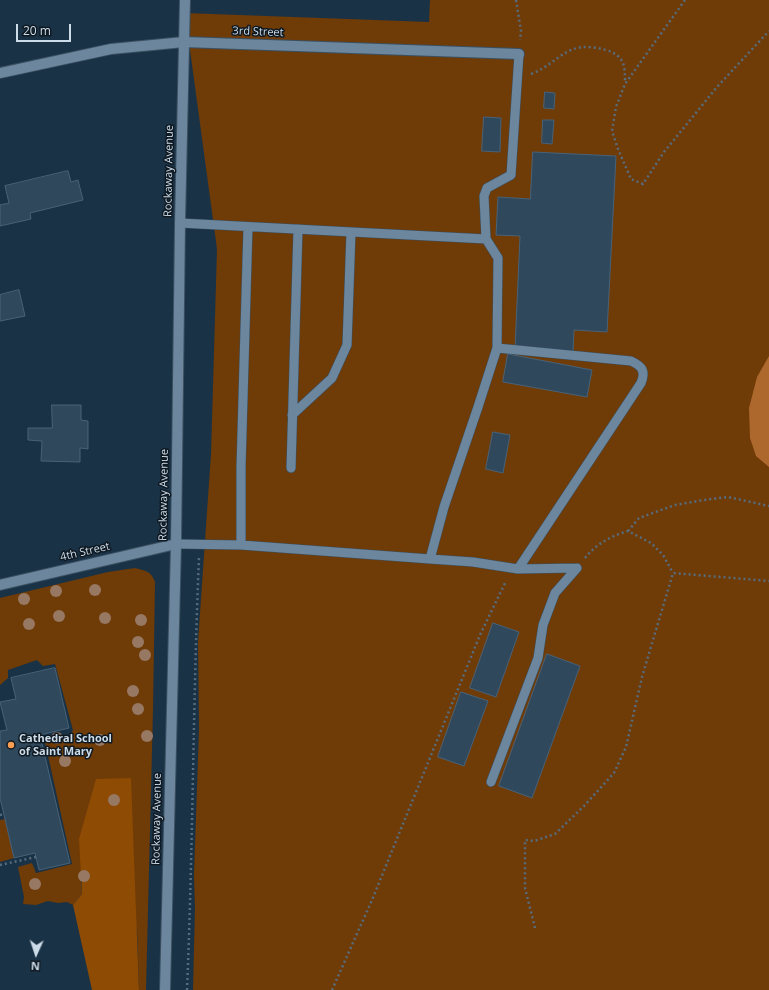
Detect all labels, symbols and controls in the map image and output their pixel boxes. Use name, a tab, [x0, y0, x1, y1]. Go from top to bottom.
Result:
scale bar	[18, 16, 73, 42]
text: 20 m	[23, 22, 51, 39]
street label: 3rd Street	[232, 25, 284, 39]
street label: Rockaway Avenue	[162, 125, 176, 217]
street label: Rockaway Avenue	[157, 449, 171, 541]
street label: 4th Street	[59, 540, 111, 564]
place label: Cathedral School of Saint Mary	[19, 732, 112, 758]
marker: Cathedral School of Saint Mary	[6, 740, 16, 750]
street label: Rockaway Avenue	[150, 773, 164, 865]
north arrow	[16, 934, 56, 974]
text: N	[30, 959, 40, 974]

